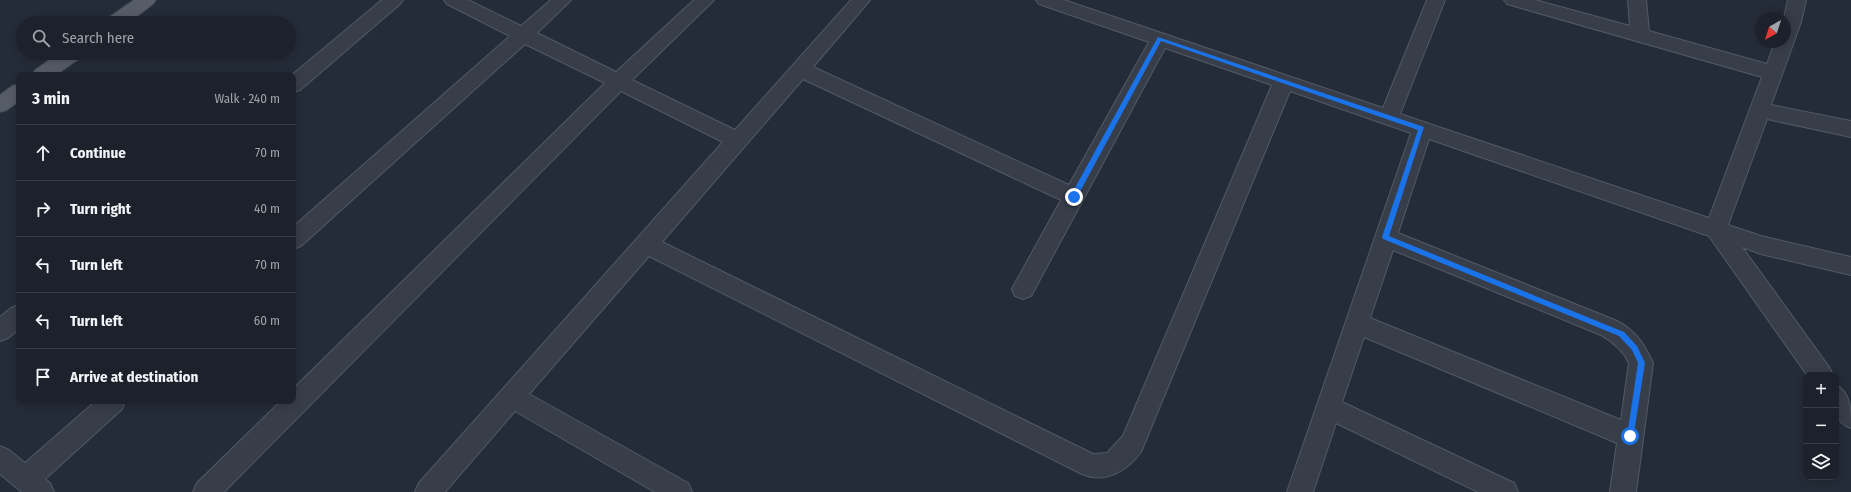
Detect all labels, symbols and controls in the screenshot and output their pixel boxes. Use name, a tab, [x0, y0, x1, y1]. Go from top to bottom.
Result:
north arrow	[1755, 12, 1791, 48]
search box	[16, 16, 296, 60]
icon: search	[30, 27, 52, 49]
text: Search here	[62, 29, 134, 47]
text: 3 min	[32, 88, 70, 109]
text: Walk · 240 m	[214, 91, 280, 106]
icon: ahead	[32, 142, 54, 164]
text: Continue	[70, 144, 126, 162]
text: 70 m	[255, 145, 280, 160]
route end	[1065, 188, 1083, 206]
icon: right	[32, 198, 54, 220]
text: Turn right	[70, 200, 131, 218]
text: 40 m	[254, 201, 280, 216]
icon: left	[32, 254, 54, 276]
text: Turn left	[70, 256, 123, 274]
text: 70 m	[255, 257, 280, 272]
icon: left	[32, 310, 54, 332]
text: Turn left	[70, 312, 123, 330]
text: 60 m	[254, 313, 280, 328]
icon: arrive	[32, 366, 54, 388]
text: Arrive at destination	[70, 368, 198, 386]
map controls	[1803, 372, 1839, 480]
button: +	[1803, 372, 1839, 408]
button: −	[1803, 408, 1839, 444]
route start	[1621, 427, 1639, 445]
button: layers	[1803, 444, 1839, 480]

